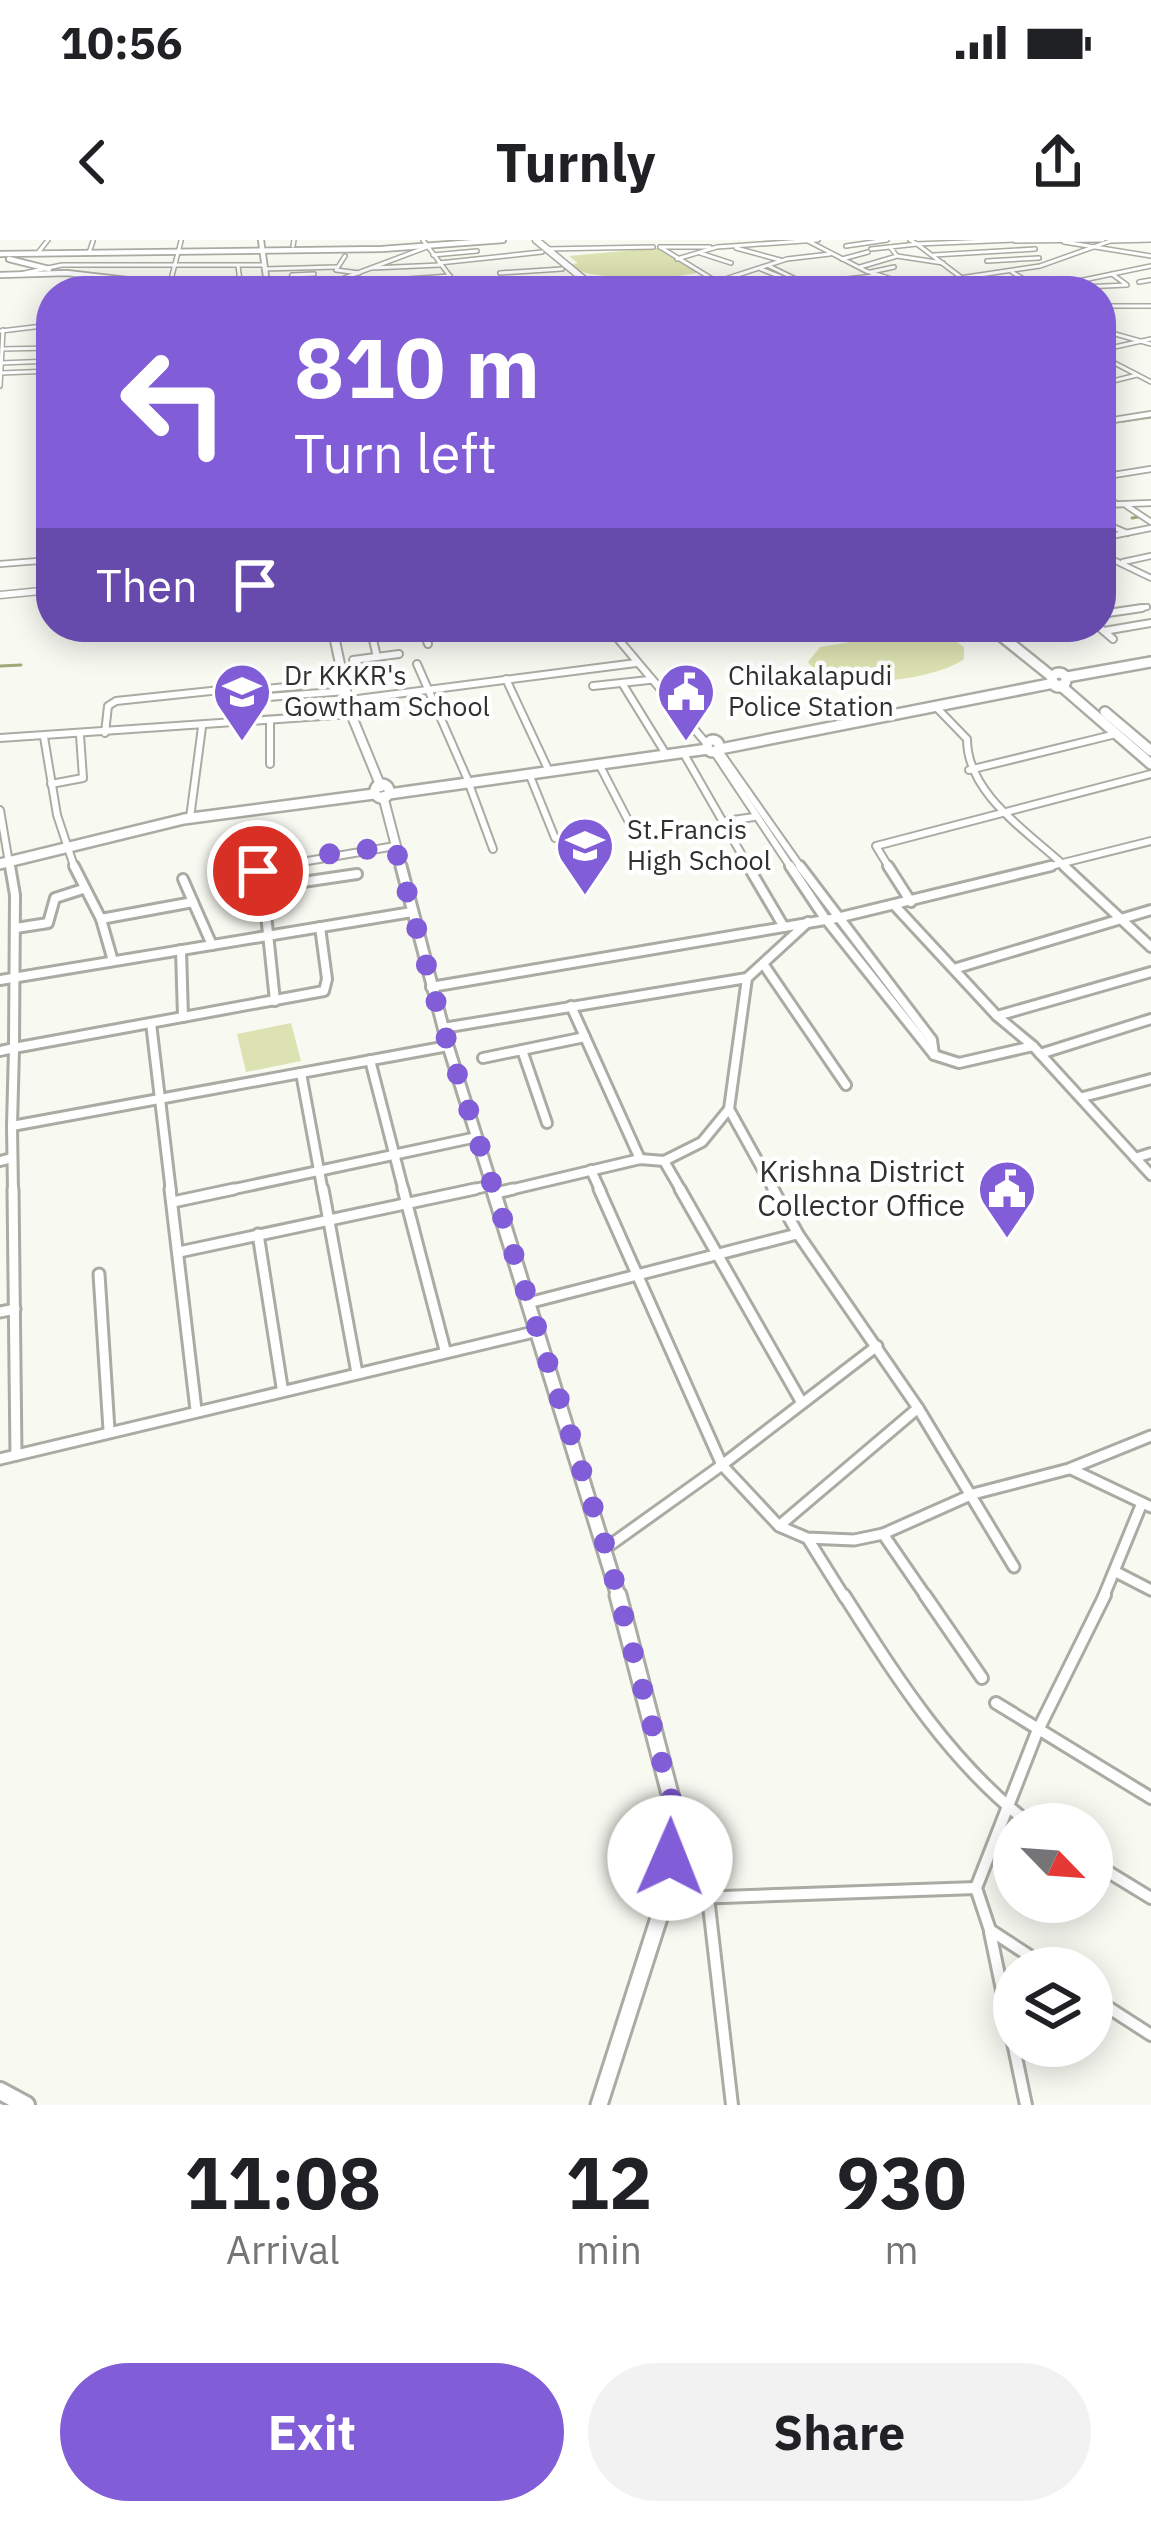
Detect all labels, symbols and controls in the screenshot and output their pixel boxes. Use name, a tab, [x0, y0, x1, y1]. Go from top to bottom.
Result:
text: 10:56	[60, 13, 183, 71]
text: Turnly	[495, 127, 656, 197]
icon: back	[60, 129, 126, 195]
icon: share	[1025, 129, 1091, 195]
text: 810 m	[294, 312, 540, 421]
icon: left	[96, 324, 252, 480]
text: Turn left	[294, 418, 497, 488]
icon: arrive	[222, 552, 288, 618]
text: Then	[96, 556, 198, 614]
place label: Dr KKKR's Gowtham School	[284, 657, 490, 723]
place label: Chilakalapudi Police Station	[728, 657, 894, 723]
school or university icon: Dr KKKR's Gowtham School	[211, 661, 273, 743]
public building icon: Chilakalapudi Police Station	[655, 661, 717, 743]
place label: St.Francis High School	[627, 811, 771, 877]
school or university icon: St.Francis High School	[554, 815, 616, 897]
pin	[207, 820, 309, 922]
icon: arrive	[225, 838, 291, 904]
place label: Krishna District Collector Office	[757, 1151, 965, 1224]
public building icon: Krishna District Collector Office	[976, 1158, 1038, 1240]
position arrow	[607, 1795, 733, 1921]
north arrow	[993, 1803, 1113, 1923]
map controls	[993, 1803, 1113, 2067]
button: layers	[993, 1947, 1113, 2067]
text: 11:08	[185, 2135, 381, 2229]
text: 12	[566, 2135, 652, 2229]
text: 930	[837, 2135, 966, 2229]
text: Arrival	[226, 2224, 340, 2275]
text: min	[576, 2224, 642, 2275]
text: m	[885, 2224, 919, 2275]
button: Exit	[60, 2363, 564, 2501]
button: Share	[588, 2363, 1091, 2501]

